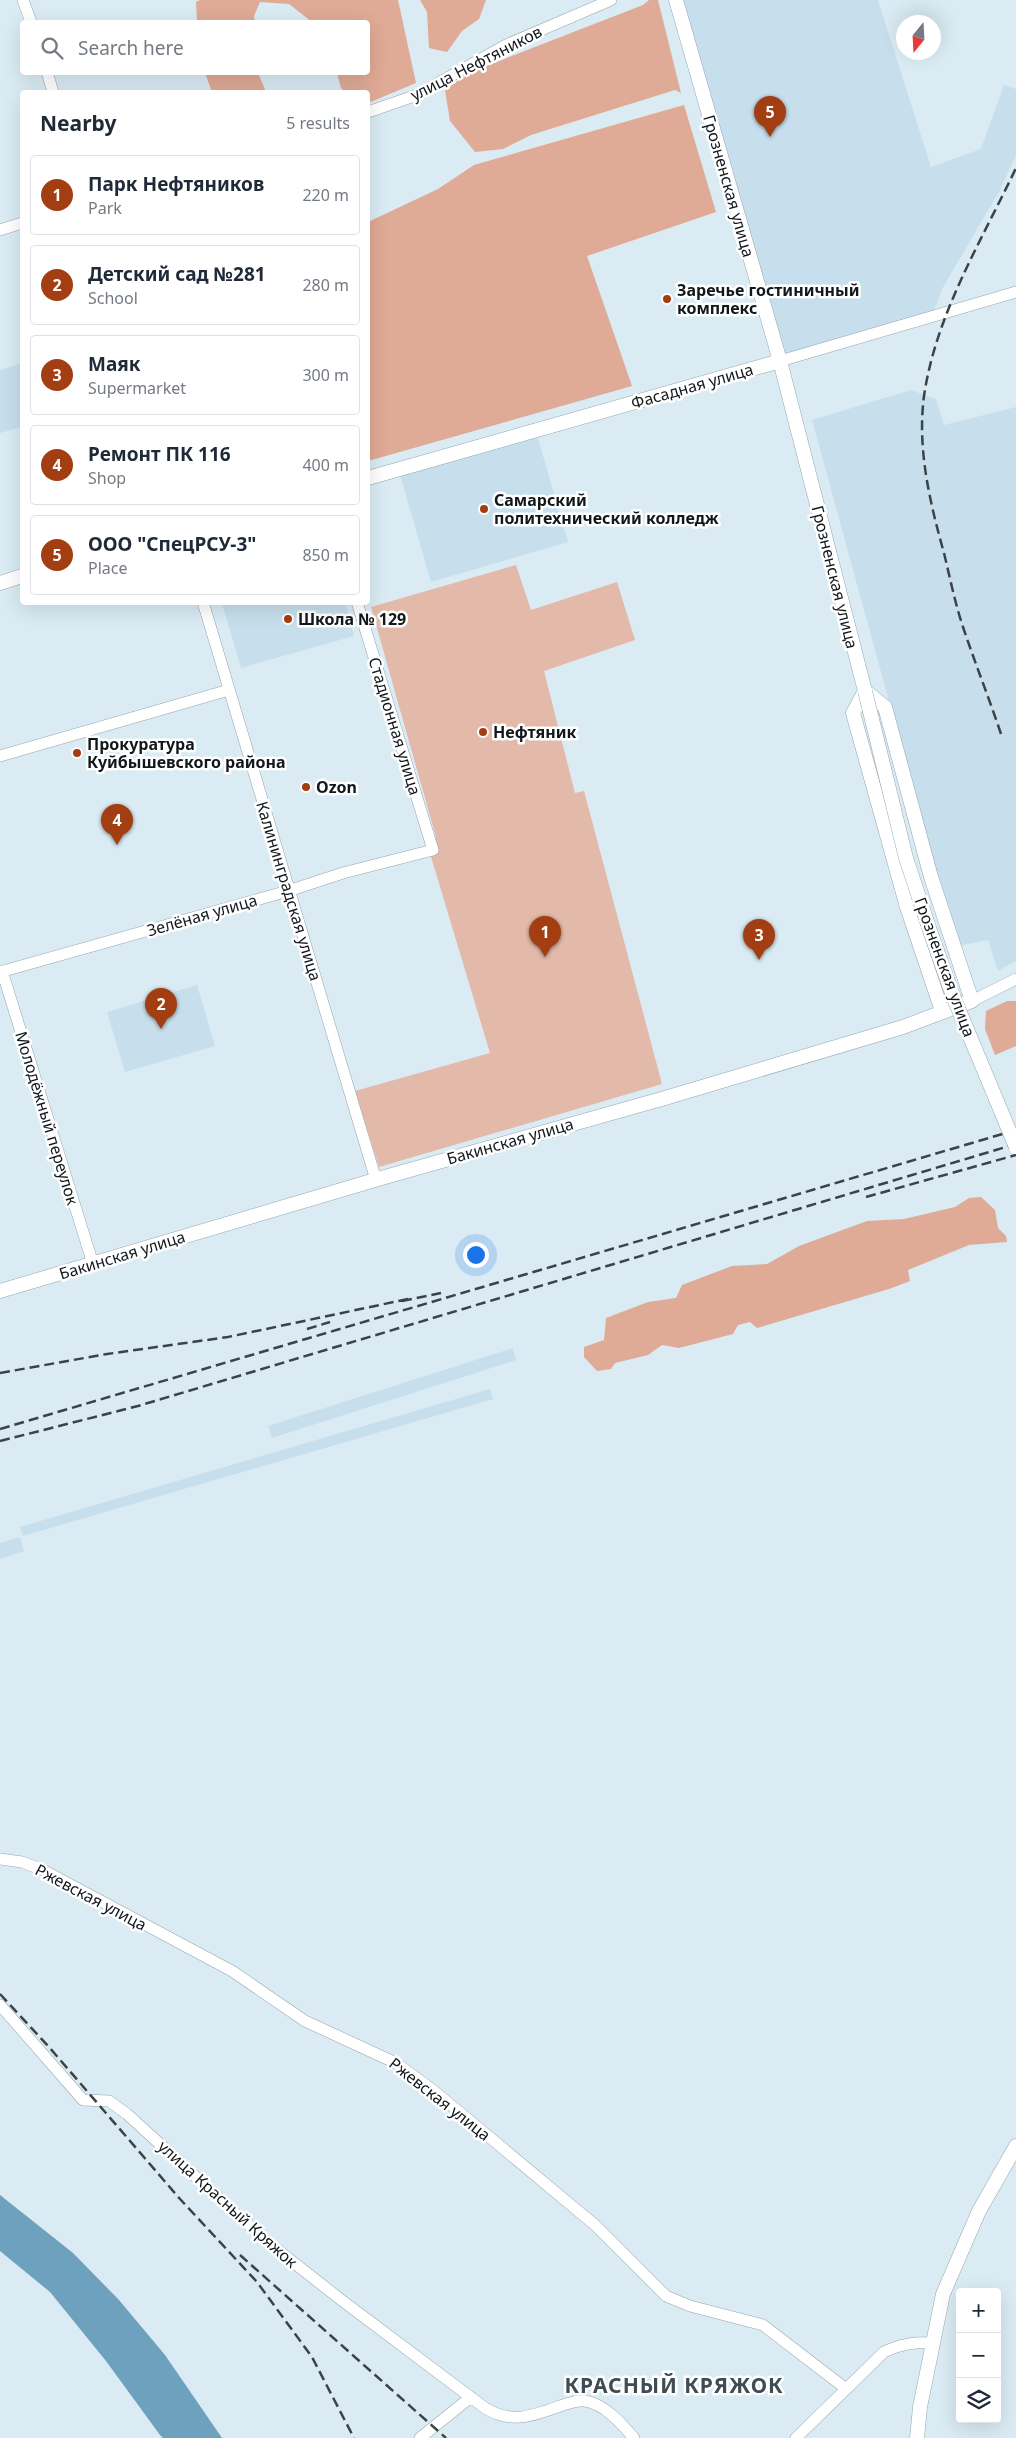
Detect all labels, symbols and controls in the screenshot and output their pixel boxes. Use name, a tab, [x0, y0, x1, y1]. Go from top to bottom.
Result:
north arrow	[896, 15, 941, 60]
search box	[20, 20, 370, 75]
street label: улица Нефтяников	[406, 20, 546, 106]
icon: search	[38, 34, 66, 62]
text: Search here	[78, 35, 184, 61]
pin: 5	[754, 96, 786, 137]
text: Nearby	[40, 109, 116, 137]
text: 5 results	[286, 112, 350, 134]
street label: Грозненская улица	[698, 112, 760, 260]
text: Парк Нефтяников	[88, 171, 264, 197]
text: 1	[52, 184, 62, 206]
text: 220 m	[302, 184, 349, 206]
text: Park	[88, 197, 122, 219]
text: Детский сад №281	[88, 261, 266, 287]
text: 2	[52, 274, 62, 296]
text: 280 m	[302, 274, 349, 296]
place label: Заречье гостиничный комплекс	[677, 279, 860, 319]
text: School	[88, 287, 138, 309]
marker: Заречье гостиничный комплекс	[661, 293, 673, 305]
text: Маяк	[88, 351, 140, 377]
street label: Фасадная улица	[628, 358, 756, 414]
text: 3	[52, 364, 62, 386]
text: 300 m	[302, 364, 349, 386]
text: Supermarket	[88, 377, 186, 399]
text: Ремонт ПК 116	[88, 441, 231, 467]
text: 4	[52, 454, 62, 476]
text: 400 m	[302, 454, 349, 476]
text: Shop	[88, 467, 126, 489]
place label: Самарский политехнический колледж	[494, 489, 719, 529]
marker: Самарский политехнический колледж	[478, 503, 490, 515]
street label: Грозненская улица	[807, 503, 863, 651]
text: ООО "СпецРСУ-3"	[88, 531, 256, 557]
text: 5	[52, 544, 62, 566]
text: 850 m	[302, 544, 349, 566]
text: Place	[88, 557, 128, 579]
place label: Школа № 129	[298, 608, 406, 630]
marker: Школа № 129	[282, 613, 294, 625]
street label: Стадионная улица	[364, 654, 426, 798]
place label: Нефтяник	[493, 721, 577, 743]
marker: Нефтяник	[477, 726, 489, 738]
place label: Прокуратура Куйбышевского района	[87, 733, 285, 773]
marker: Прокуратура Куйбышевского района	[71, 747, 83, 759]
place label: Ozon	[316, 776, 357, 798]
marker: Ozon	[300, 781, 312, 793]
street label: Калининградская улица	[251, 799, 327, 983]
pin: 4	[101, 804, 133, 845]
street label: Зелёная улица	[144, 889, 260, 941]
street label: Грозненская улица	[910, 894, 980, 1040]
pin: 1	[529, 916, 561, 957]
pin: 3	[743, 919, 775, 960]
pin: 2	[145, 988, 177, 1029]
street label: Молодёжный переулок	[10, 1028, 84, 1208]
street label: Бакинская улица	[444, 1112, 576, 1170]
street label: Бакинская улица	[56, 1225, 188, 1285]
your location	[463, 1242, 489, 1268]
street label: Ржевская улица	[32, 1858, 150, 1936]
street label: Ржевская улица	[385, 2052, 495, 2146]
street label: улица Красный Кряжок	[153, 2135, 303, 2273]
map controls	[956, 2288, 1001, 2423]
button: +	[956, 2288, 1001, 2333]
button: −	[956, 2333, 1001, 2378]
district label: КРАСНЫЙ КРЯЖОК	[564, 2371, 784, 2399]
button: layers	[956, 2378, 1001, 2423]

